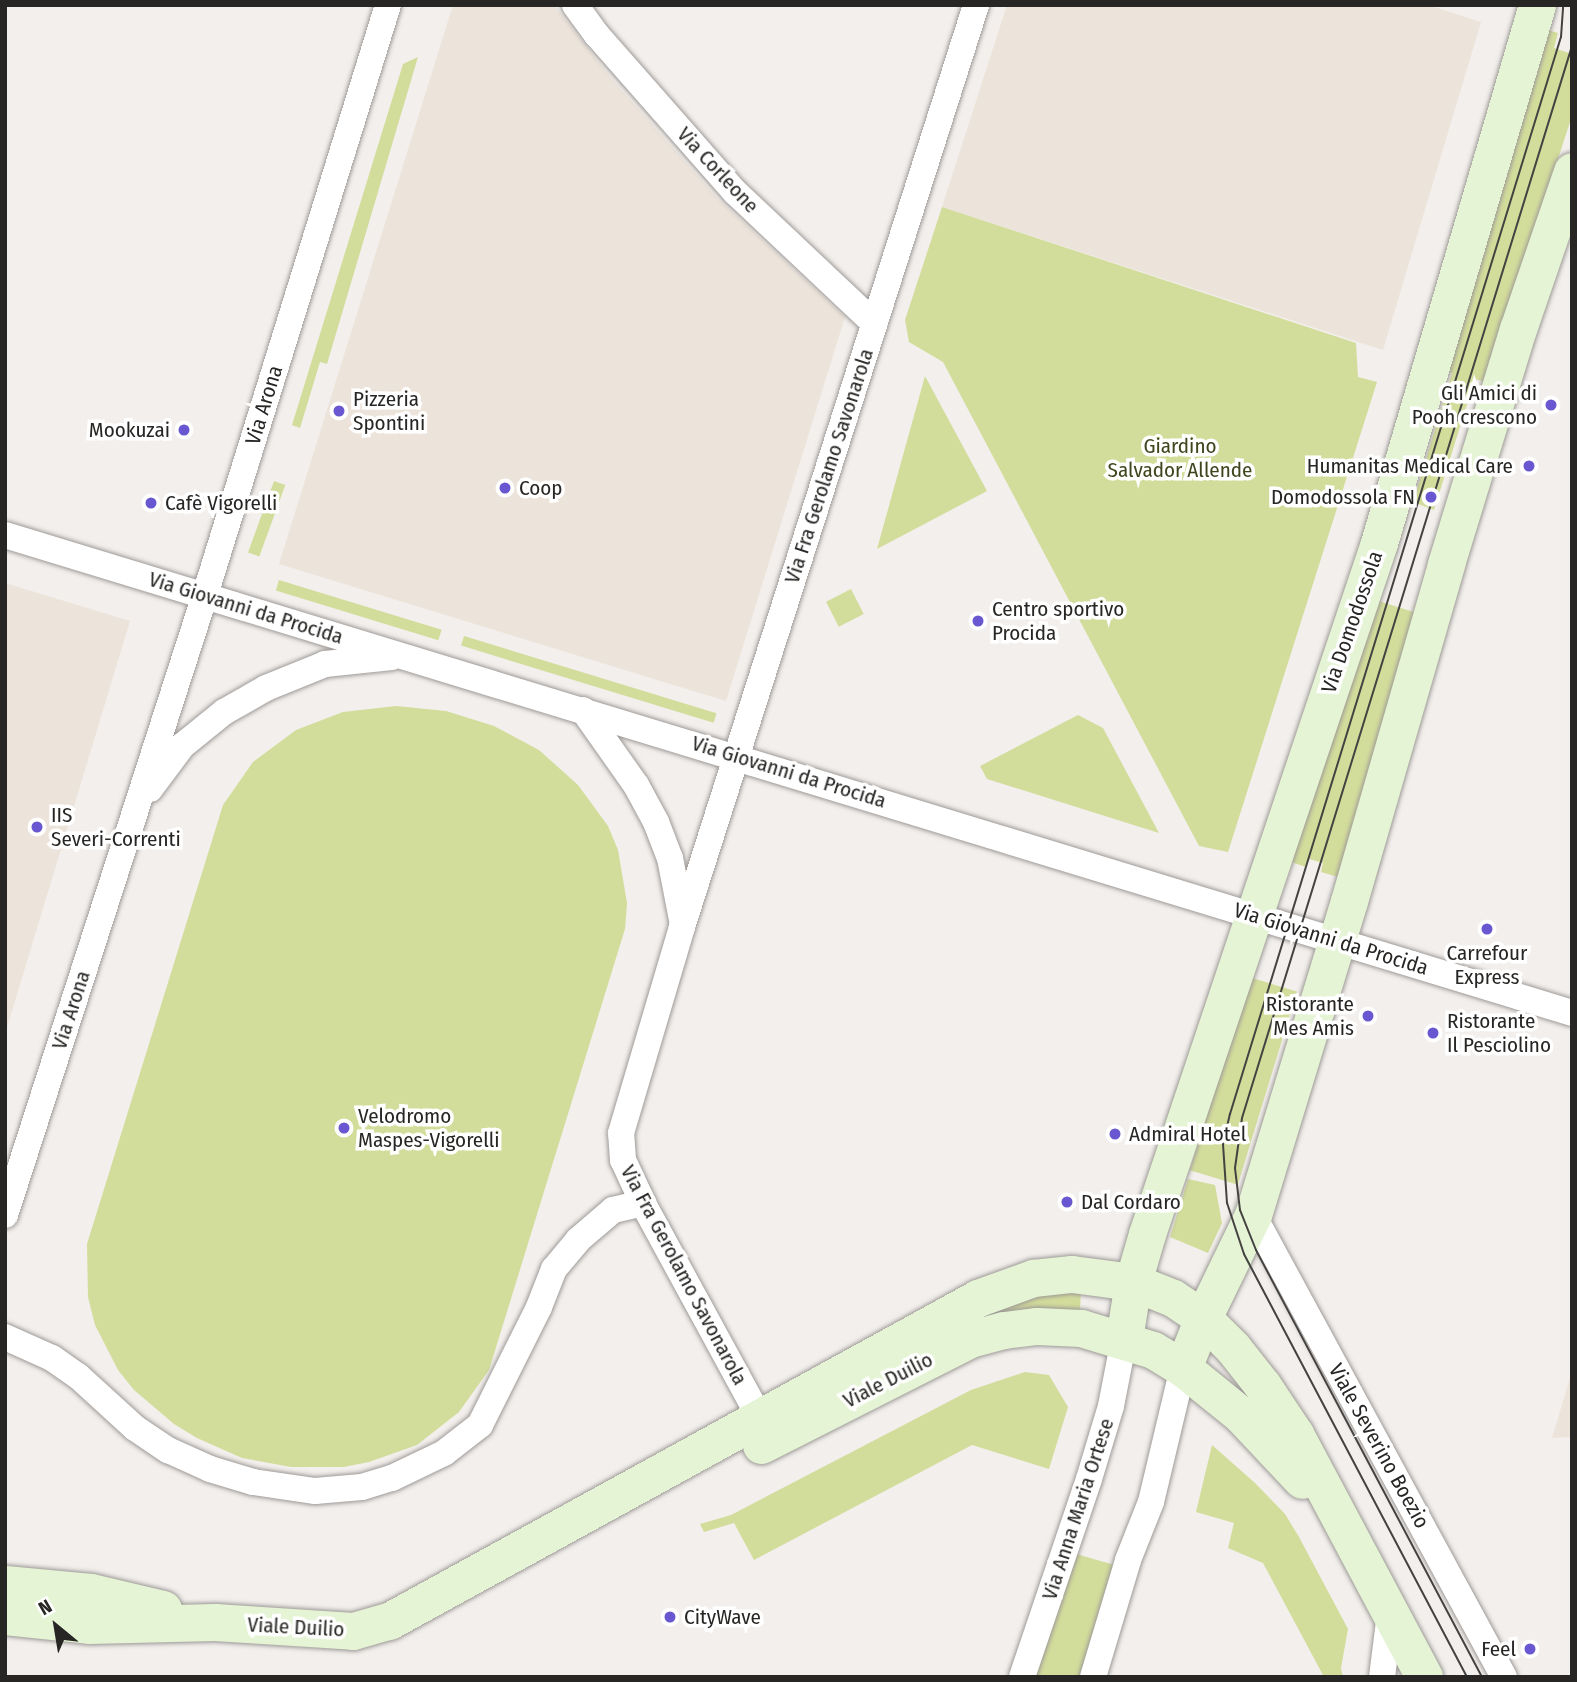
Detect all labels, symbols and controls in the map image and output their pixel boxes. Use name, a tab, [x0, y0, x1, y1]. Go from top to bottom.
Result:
street label: Via Corleone	[672, 122, 764, 218]
street label: Via Fra Gerolamo Savonarola	[779, 346, 879, 586]
street label: Via Arona	[240, 362, 288, 448]
place label: Gli Amici di Pooh crescono	[1412, 380, 1537, 430]
place label: Pizzeria Spontini	[353, 386, 425, 436]
marker: Gli Amici di Pooh crescono	[1543, 397, 1559, 413]
marker: Pizzeria Spontini	[331, 403, 347, 419]
place label: Mookuzai	[89, 417, 170, 443]
marker: Mookuzai	[176, 422, 192, 438]
park label: Giardino Salvador Allende	[1108, 433, 1252, 483]
place label: Humanitas Medical Care	[1307, 453, 1513, 479]
marker: Humanitas Medical Care	[1519, 456, 1539, 476]
place label: Coop	[519, 475, 563, 501]
marker: Coop	[497, 480, 513, 496]
place label: Domodossola FN	[1271, 484, 1415, 510]
marker: Domodossola FN	[1421, 487, 1441, 507]
place label: Cafè Vigorelli	[165, 490, 277, 516]
marker: Cafè Vigorelli	[143, 495, 159, 511]
street label: Via Domodossola	[1316, 548, 1388, 696]
street label: Via Giovanni da Procida	[146, 566, 346, 650]
place label: Centro sportivo Procida	[992, 596, 1124, 646]
marker: Centro sportivo Procida	[970, 613, 986, 629]
street label: Via Giovanni da Procida	[689, 730, 889, 814]
place label: IIS Severi-Correnti	[51, 802, 181, 852]
marker: IIS Severi-Correnti	[29, 819, 45, 835]
street label: Via Giovanni da Procida	[1231, 897, 1431, 981]
marker: Carrefour Express	[1479, 921, 1495, 937]
place label: Carrefour Express	[1447, 940, 1527, 990]
street label: Via Arona	[46, 967, 96, 1053]
place label: Ristorante Mes Amis	[1266, 991, 1354, 1041]
marker: Ristorante Mes Amis	[1360, 1008, 1376, 1024]
place label: Ristorante Il Pesciolino	[1447, 1008, 1551, 1058]
marker: Ristorante Il Pesciolino	[1425, 1025, 1441, 1041]
place label: Velodromo Maspes-Vigorelli	[358, 1103, 500, 1153]
marker: Velodromo Maspes-Vigorelli	[336, 1120, 352, 1136]
place label: Admiral Hotel	[1129, 1121, 1246, 1147]
marker: Admiral Hotel	[1107, 1126, 1123, 1142]
street label: Via Fra Gerolamo Savonarola	[615, 1161, 753, 1389]
place label: Dal Cordaro	[1081, 1189, 1181, 1215]
marker: Dal Cordaro	[1059, 1194, 1075, 1210]
street label: Viale Duilio	[839, 1347, 937, 1413]
street label: Viale Severino Boezio	[1323, 1359, 1435, 1533]
street label: Via Anna Maria Ortese	[1037, 1415, 1119, 1603]
north arrow	[21, 1591, 91, 1661]
text: N	[35, 1595, 56, 1620]
place label: CityWave	[684, 1604, 761, 1630]
marker: CityWave	[662, 1609, 678, 1625]
street label: Viale Duilio	[247, 1612, 345, 1642]
place label: Feel	[1481, 1636, 1516, 1662]
marker: Feel	[1522, 1641, 1538, 1657]

